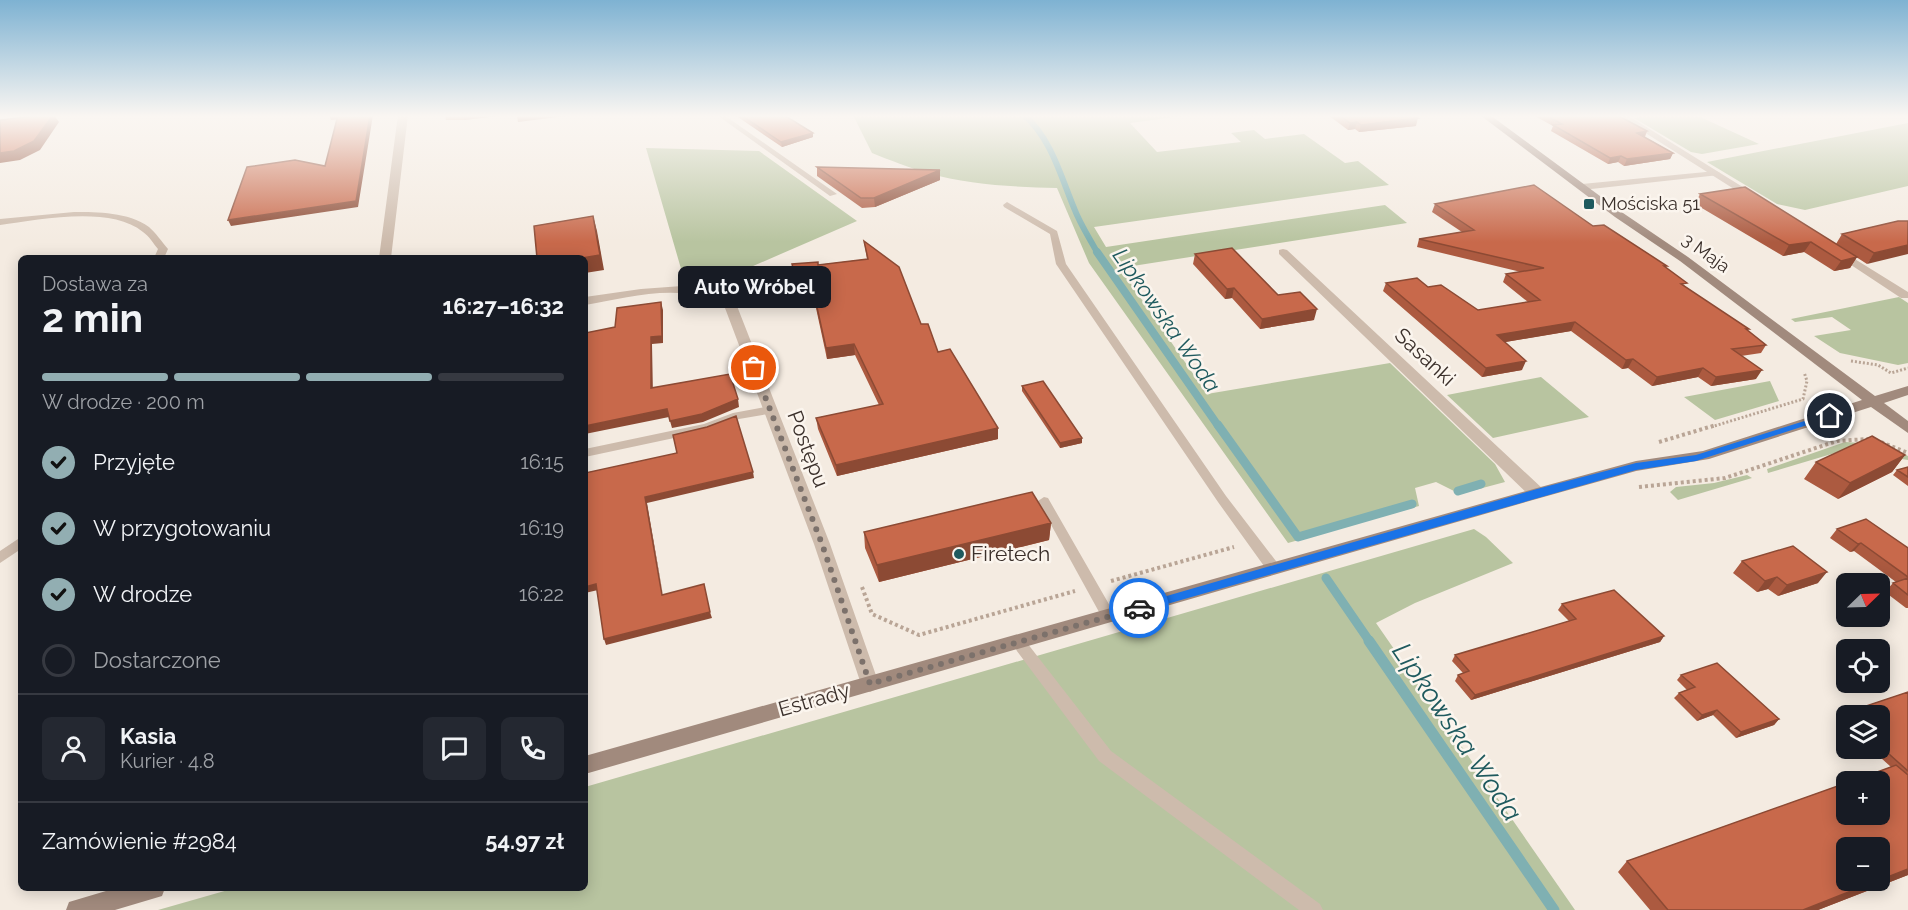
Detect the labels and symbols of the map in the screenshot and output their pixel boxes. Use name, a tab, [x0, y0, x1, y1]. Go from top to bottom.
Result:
place label: Mościska 51	[1601, 193, 1700, 214]
marker: Mościska 51	[1582, 197, 1596, 211]
street label: 3 Maja	[1678, 228, 1734, 277]
water label: Lipkowska Woda	[1108, 243, 1226, 397]
callout: Auto Wróbel	[678, 266, 831, 308]
street label: Sasanki	[1390, 322, 1461, 391]
pin	[728, 342, 779, 393]
pin	[1804, 390, 1855, 441]
street label: Postępu	[782, 407, 834, 491]
place label: Firetech	[971, 541, 1050, 566]
marker: Firetech	[952, 547, 966, 561]
north arrow	[1836, 573, 1890, 627]
courier	[1109, 578, 1169, 638]
water label: Lipkowska Woda	[1386, 637, 1528, 827]
street label: Estrady	[775, 677, 852, 722]

